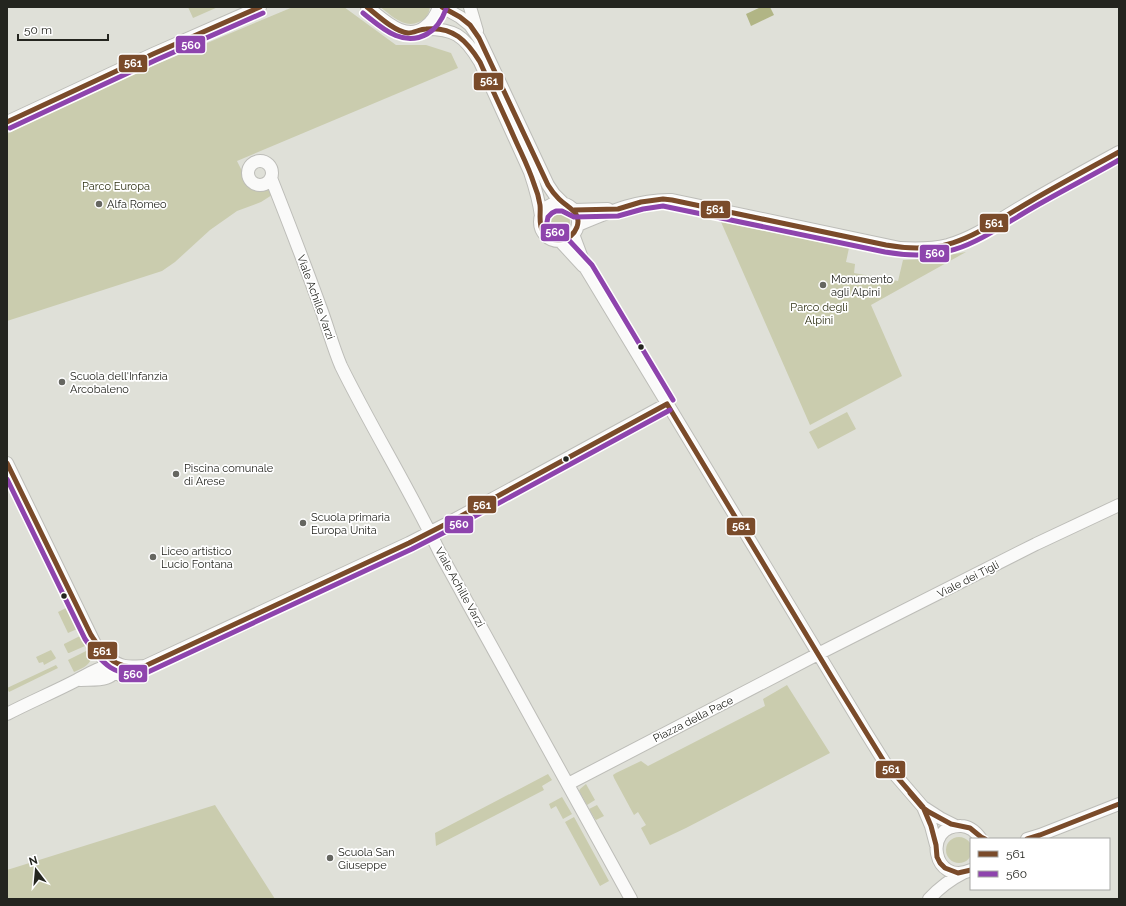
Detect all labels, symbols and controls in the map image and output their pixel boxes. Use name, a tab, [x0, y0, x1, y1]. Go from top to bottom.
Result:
scale bar	[18, 16, 108, 42]
text: 50 m	[24, 23, 52, 37]
line badge: 560	[175, 35, 206, 54]
text: 560	[181, 39, 201, 52]
line badge: 561	[118, 54, 148, 73]
text: 561	[124, 57, 143, 70]
line badge: 561	[473, 72, 504, 91]
text: 561	[480, 75, 499, 88]
park label: Parco Europa	[82, 180, 150, 193]
place label: Alfa Romeo	[107, 198, 167, 211]
marker: Alfa Romeo	[94, 199, 104, 209]
line badge: 561	[700, 200, 731, 219]
text: 561	[706, 203, 725, 216]
line badge: 561	[979, 213, 1009, 233]
text: 561	[985, 217, 1004, 230]
line badge: 560	[540, 223, 570, 242]
text: 560	[545, 226, 565, 239]
line badge: 560	[919, 244, 950, 263]
text: 560	[925, 247, 945, 260]
street label: Viale Achille Varzi	[294, 253, 337, 341]
place label: Monumento agli Alpini	[831, 273, 894, 299]
marker: Monumento agli Alpini	[818, 280, 828, 290]
park label: Parco degli Alpini	[790, 301, 848, 327]
unlabelled marker	[636, 342, 646, 352]
place label: Scuola dell'Infanzia Arcobaleno	[70, 370, 168, 396]
marker: Scuola dell'Infanzia Arcobaleno	[57, 377, 67, 387]
unlabelled marker	[561, 454, 571, 464]
place label: Piscina comunale di Arese	[184, 462, 274, 488]
marker: Piscina comunale di Arese	[171, 469, 181, 479]
line badge: 561	[467, 495, 497, 514]
text: 561	[473, 499, 492, 512]
place label: Scuola primaria Europa Unita	[311, 511, 390, 537]
line badge: 560	[444, 515, 474, 534]
line badge: 561	[726, 517, 756, 536]
marker: Scuola primaria Europa Unita	[298, 518, 308, 528]
text: 560	[449, 518, 469, 531]
text: 561	[732, 520, 751, 533]
place label: Liceo artistico Lucio Fontana	[161, 545, 233, 571]
street label: Viale Achille Varzi	[432, 545, 487, 629]
marker: Liceo artistico Lucio Fontana	[148, 552, 158, 562]
street label: Viale dei Tigli	[935, 558, 1001, 601]
unlabelled marker	[59, 591, 69, 601]
line badge: 561	[87, 641, 118, 660]
text: 561	[93, 645, 112, 658]
line badge: 560	[118, 664, 148, 683]
text: 560	[123, 668, 143, 681]
street label: Piazza della Pace	[651, 693, 736, 745]
line badge: 561	[875, 760, 906, 779]
text: 561	[882, 763, 901, 776]
legend	[970, 838, 1110, 890]
place label: Scuola San Giuseppe	[338, 846, 395, 872]
text: 561	[1006, 847, 1025, 861]
north arrow	[16, 850, 56, 890]
text: N	[28, 853, 39, 868]
marker: Scuola San Giuseppe	[325, 853, 335, 863]
text: 560	[1006, 867, 1027, 881]

